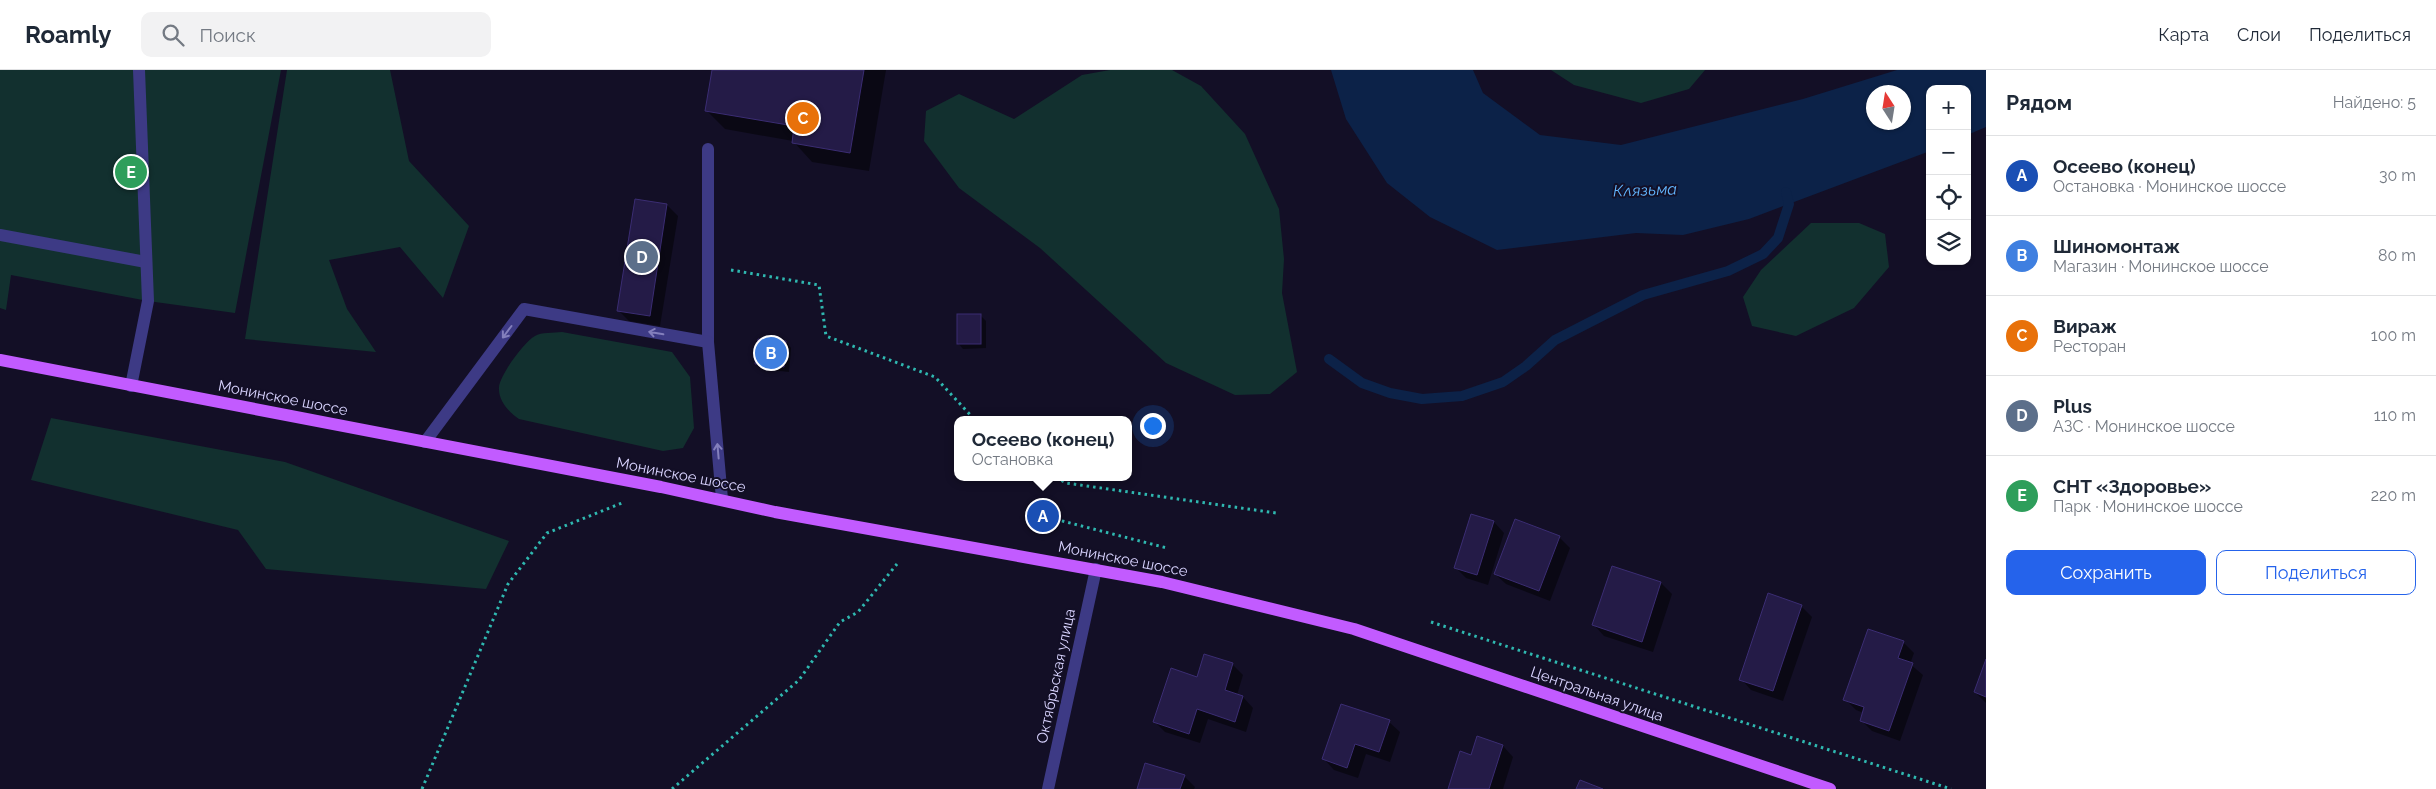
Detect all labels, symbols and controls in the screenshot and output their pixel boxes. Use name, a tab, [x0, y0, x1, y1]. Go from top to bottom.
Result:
search box	[141, 12, 491, 57]
text: Roamly	[25, 20, 111, 49]
icon: search	[159, 21, 187, 49]
text: Поиск	[199, 24, 256, 46]
text: Карта	[2158, 24, 2209, 45]
text: Слои	[2237, 24, 2281, 45]
text: Поделиться	[2309, 24, 2411, 45]
north arrow	[1866, 85, 1911, 130]
map controls	[1926, 85, 1971, 265]
button: +	[1926, 85, 1971, 130]
text: Рядом	[2006, 90, 2072, 115]
text: Найдено: 5	[2333, 93, 2416, 112]
pin: C	[787, 99, 819, 137]
button: −	[1926, 130, 1971, 175]
pin: E	[115, 153, 147, 191]
text: Осеево (конец)	[2053, 155, 2196, 177]
text: A	[2017, 166, 2027, 185]
text: 30 m	[2379, 166, 2416, 185]
button: locate	[1926, 175, 1971, 220]
text: Остановка · Монинское шоссе	[2053, 177, 2286, 196]
water label: Клязьма	[1613, 179, 1678, 201]
button: layers	[1926, 220, 1971, 265]
text: Шиномонтаж	[2053, 235, 2180, 257]
pin: D	[626, 238, 658, 276]
text: B	[2017, 246, 2027, 265]
text: 80 m	[2378, 246, 2416, 265]
text: Магазин · Монинское шоссе	[2053, 257, 2269, 276]
text: Вираж	[2053, 315, 2117, 337]
one-way arrow	[502, 325, 512, 339]
text: C	[2017, 326, 2027, 345]
text: 100 m	[2371, 326, 2416, 345]
one-way arrow	[648, 327, 664, 337]
pin: B	[755, 334, 787, 372]
text: Ресторан	[2053, 337, 2126, 356]
street label: Монинское шоссе	[217, 377, 349, 419]
text: Plus	[2053, 395, 2092, 417]
text: D	[2016, 406, 2028, 425]
text: 110 m	[2374, 406, 2416, 425]
your location	[1140, 413, 1166, 439]
popup	[954, 416, 1132, 481]
text: АЗС · Монинское шоссе	[2053, 417, 2235, 436]
text: Осеево (конец)	[972, 428, 1114, 450]
one-way arrow	[713, 443, 722, 459]
text: Остановка	[972, 450, 1053, 469]
street label: Монинское шоссе	[615, 454, 747, 496]
text: СНТ «Здоровье»	[2053, 475, 2211, 497]
text: E	[2017, 486, 2027, 505]
text: 220 m	[2371, 486, 2416, 505]
pin: A	[1027, 497, 1059, 535]
text: Парк · Монинское шоссе	[2053, 497, 2243, 516]
street label: Монинское шоссе	[1057, 538, 1189, 580]
button: Сохранить	[2006, 550, 2206, 595]
button: Поделиться	[2216, 550, 2416, 595]
street label: Октябрьская улица	[1033, 607, 1079, 745]
street label: Центральная улица	[1528, 663, 1666, 725]

